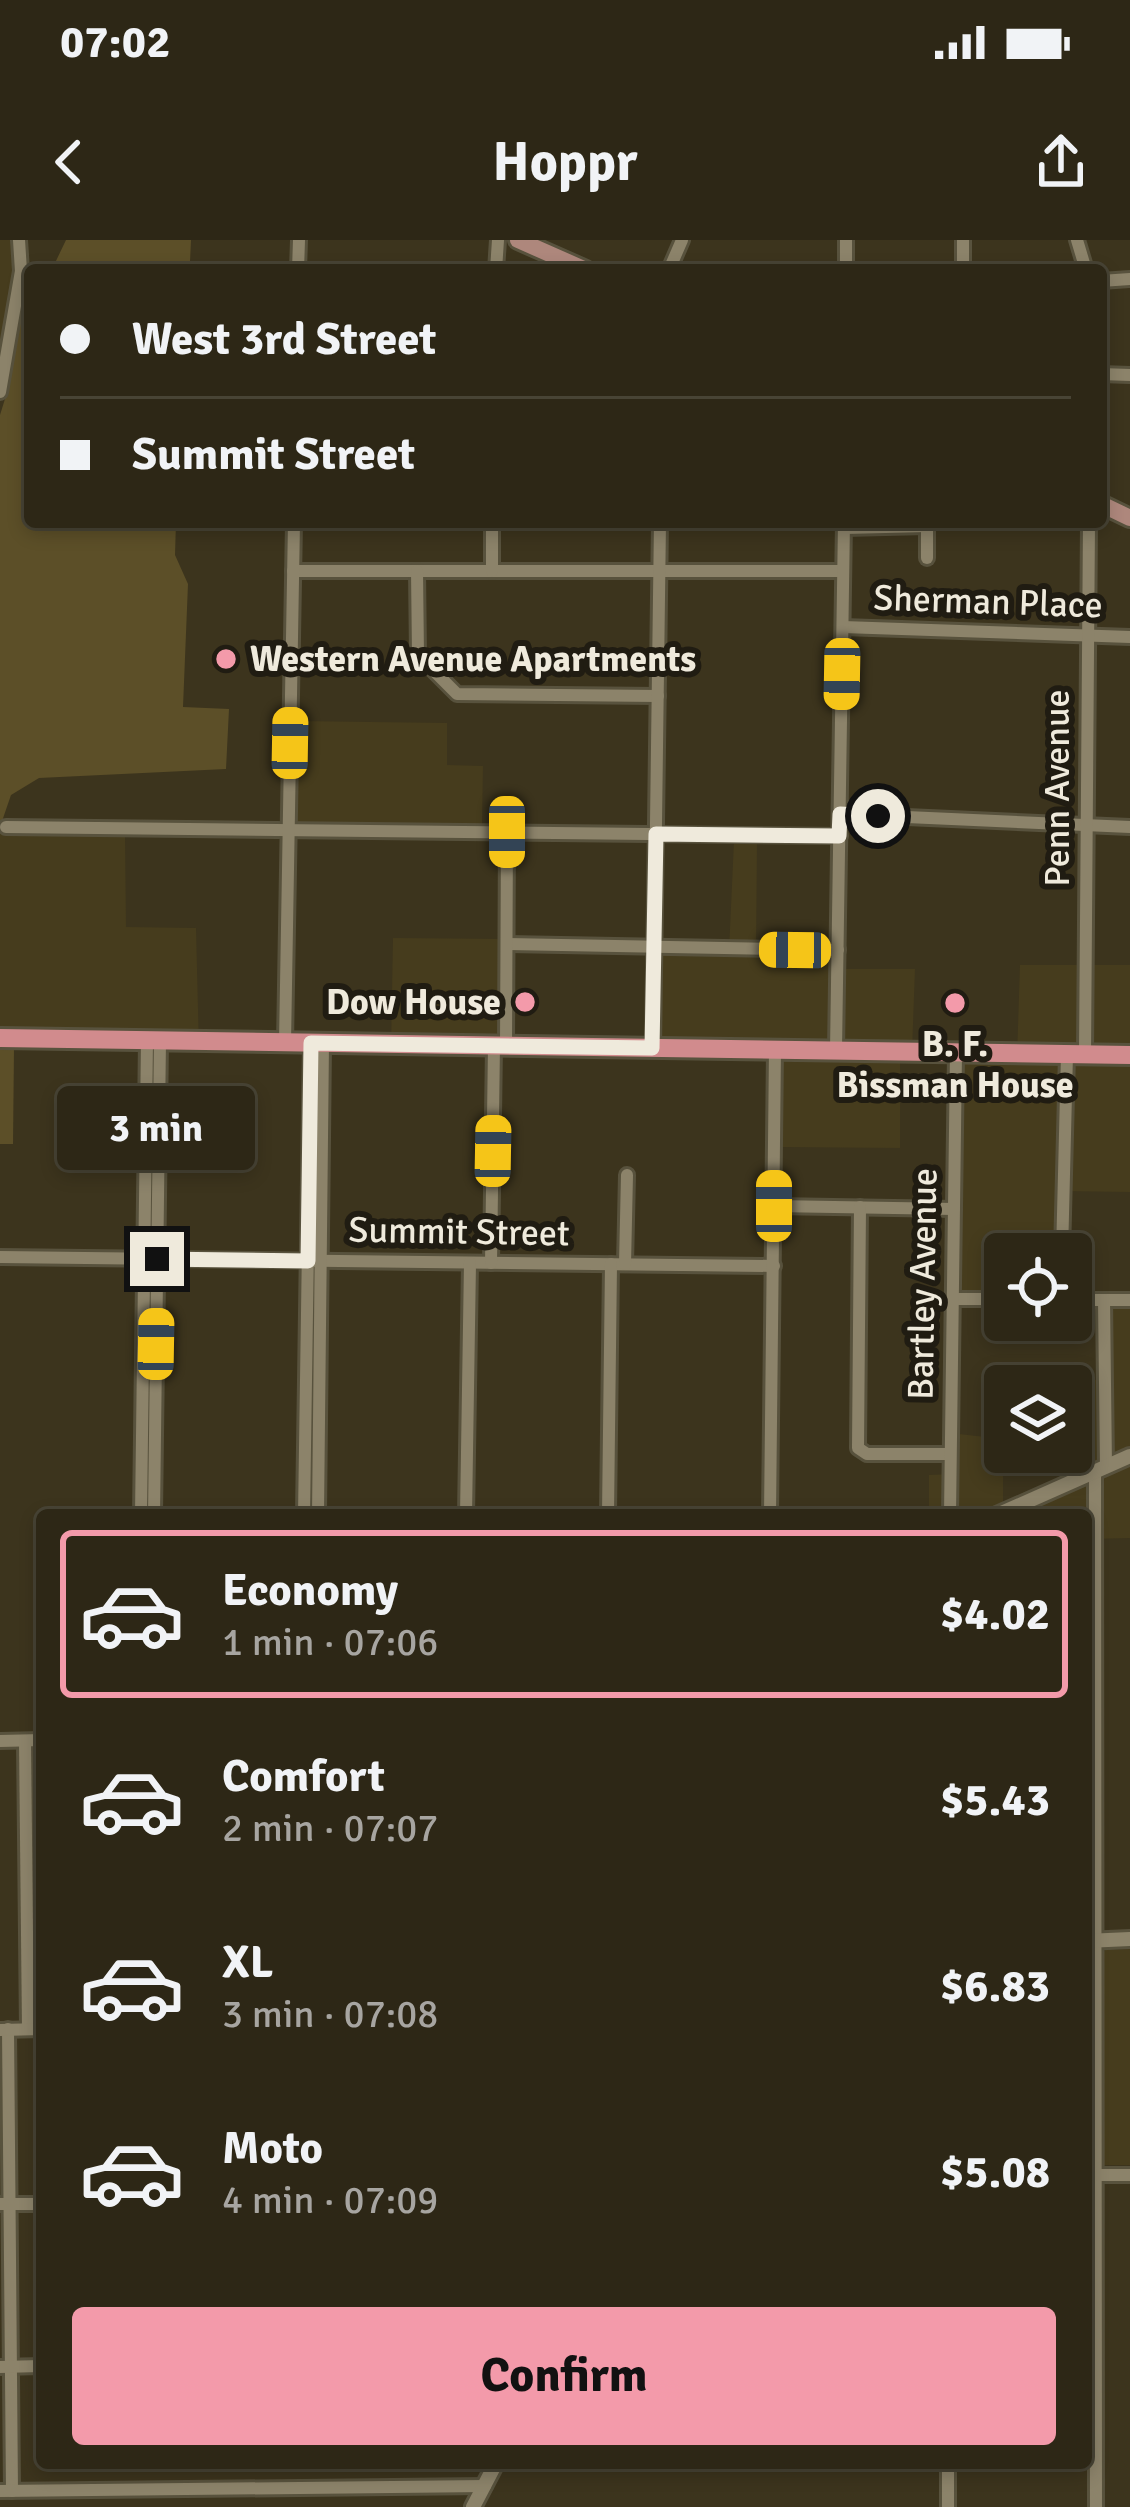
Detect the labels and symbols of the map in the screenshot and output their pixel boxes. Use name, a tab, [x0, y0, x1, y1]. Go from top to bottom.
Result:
street label: Sherman Place	[873, 576, 1103, 628]
place label: Western Avenue Apartments	[250, 637, 696, 682]
car	[823, 638, 861, 710]
marker: Western Avenue Apartments	[213, 646, 239, 672]
street label: Penn Avenue	[1035, 689, 1080, 887]
car	[271, 707, 309, 779]
route start	[851, 789, 905, 843]
car	[489, 796, 525, 868]
car	[759, 931, 831, 969]
place label: Dow House	[326, 980, 501, 1025]
marker: Dow House	[512, 989, 538, 1015]
marker: B. F. Bissman House	[942, 990, 968, 1016]
place label: B. F. Bissman House	[836, 1022, 1074, 1108]
callout: 3 min	[58, 1085, 256, 1169]
car	[474, 1115, 512, 1187]
street label: Bartley Avenue	[898, 1168, 948, 1400]
car	[756, 1170, 792, 1242]
street label: Summit Street	[348, 1208, 570, 1256]
route end	[130, 1232, 184, 1286]
car	[137, 1308, 175, 1380]

